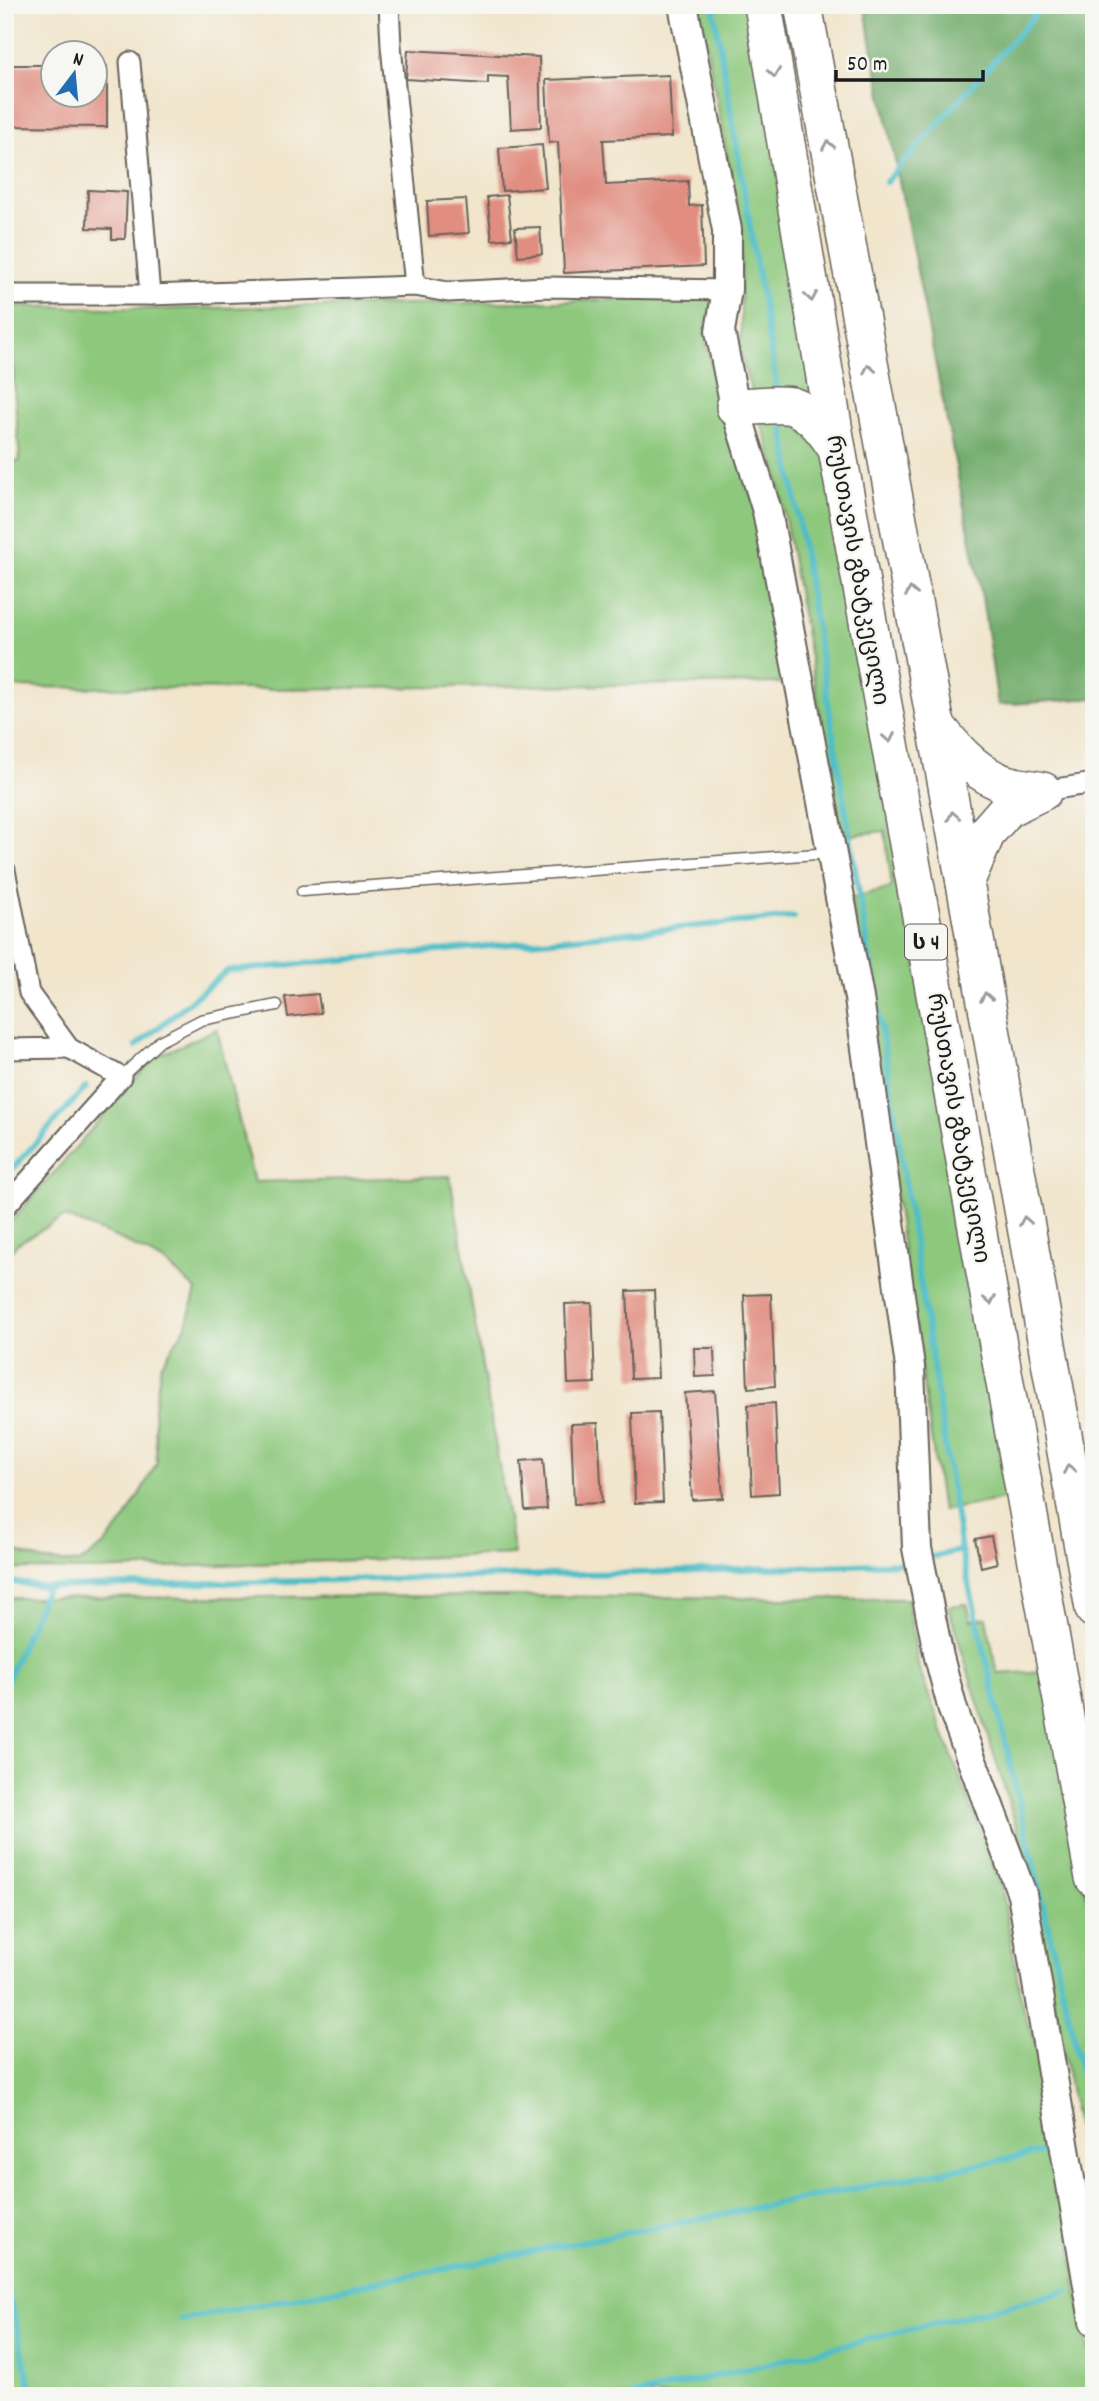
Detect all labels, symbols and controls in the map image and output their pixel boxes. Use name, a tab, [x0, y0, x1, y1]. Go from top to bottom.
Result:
north arrow	[38, 38, 108, 108]
scale bar	[836, 38, 984, 82]
text: N	[69, 47, 86, 75]
text: 50 m	[847, 51, 887, 81]
one-way arrow	[766, 67, 781, 79]
one-way arrow	[822, 139, 837, 151]
one-way arrow	[803, 291, 818, 303]
one-way arrow	[863, 363, 878, 375]
street label: რუსთავის გზატკეცილი	[816, 433, 896, 708]
one-way arrow	[904, 587, 919, 599]
one-way arrow	[881, 732, 896, 744]
one-way arrow	[946, 810, 961, 822]
road number: ს 4	[905, 925, 947, 960]
street label: რუსთავის გზატკეცილი	[917, 991, 997, 1266]
one-way arrow	[979, 991, 994, 1003]
one-way arrow	[1018, 1215, 1033, 1227]
one-way arrow	[982, 1294, 997, 1306]
one-way arrow	[1062, 1463, 1077, 1475]

